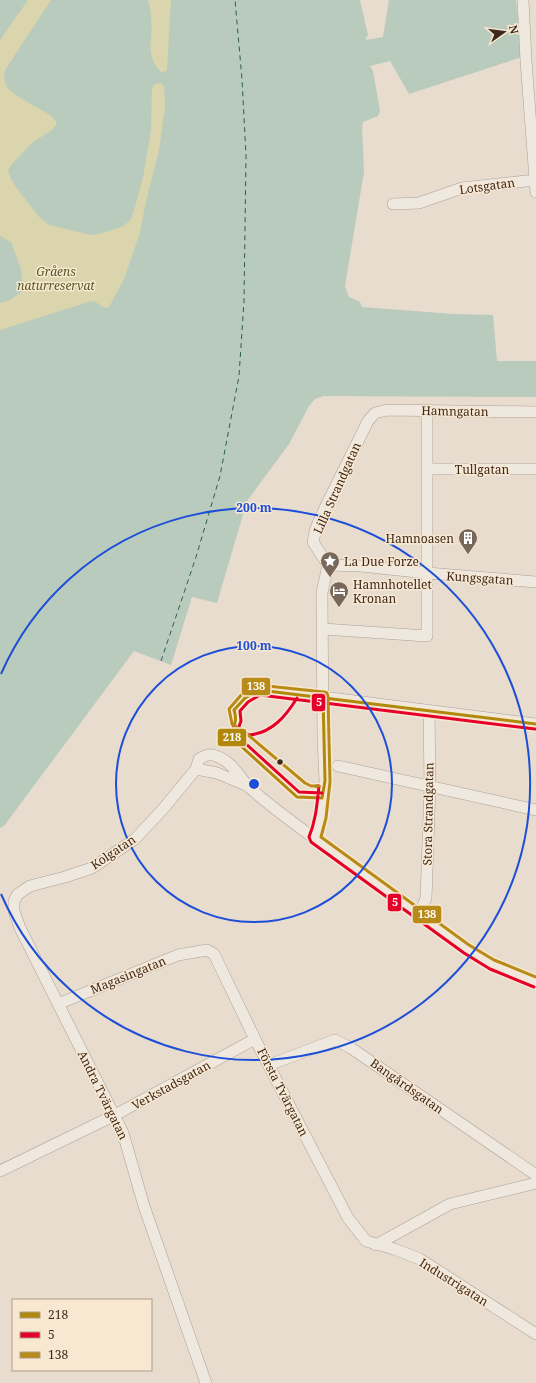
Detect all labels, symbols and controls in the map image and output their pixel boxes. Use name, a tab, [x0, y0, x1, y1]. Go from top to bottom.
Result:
north arrow	[484, 12, 524, 52]
text: N	[506, 23, 523, 36]
street label: Lotsgatan	[458, 174, 516, 198]
park label: Gråens naturreservat	[17, 263, 95, 294]
street label: Hamngatan	[421, 402, 489, 420]
street label: Lilla Strandgatan	[309, 439, 365, 536]
street label: Tullgatan	[455, 461, 509, 478]
text: 200 m	[236, 499, 272, 516]
building icon: Hamnoasen	[457, 527, 479, 555]
place label: Hamnoasen	[385, 530, 454, 547]
place icon: La Due Forze	[319, 550, 341, 578]
place label: La Due Forze	[344, 553, 419, 570]
street label: Kungsgatan	[446, 567, 514, 589]
place label: Hamnhotellet Kronan	[353, 576, 432, 607]
hotel icon: Hamnhotellet Kronan	[328, 580, 350, 608]
text: 100 m	[236, 637, 272, 654]
line badge: 138	[241, 677, 271, 696]
text: 138	[247, 678, 265, 693]
line badge: 5	[311, 693, 326, 712]
text: 5	[316, 694, 322, 709]
line badge: 218	[217, 728, 247, 747]
text: 218	[223, 729, 241, 744]
unlabelled marker	[275, 757, 285, 767]
street label: Stora Strandgatan	[419, 762, 437, 866]
centre of rings	[247, 777, 261, 791]
street label: Kolgatan	[87, 831, 139, 873]
line badge: 5	[387, 893, 402, 912]
text: 5	[392, 894, 398, 909]
line badge: 138	[412, 905, 442, 924]
text: 138	[418, 906, 436, 921]
street label: Magasingatan	[88, 952, 169, 998]
street label: Första Tvärgatan	[253, 1045, 313, 1139]
street label: Andra Tvärgatan	[74, 1047, 132, 1143]
street label: Bangårdsgatan	[367, 1054, 447, 1118]
street label: Verkstadsgatan	[129, 1056, 214, 1114]
street label: Industrigatan	[416, 1254, 492, 1310]
legend	[12, 1299, 152, 1371]
text: 218	[48, 1306, 68, 1323]
text: 5	[48, 1326, 55, 1343]
text: 138	[48, 1346, 68, 1363]

